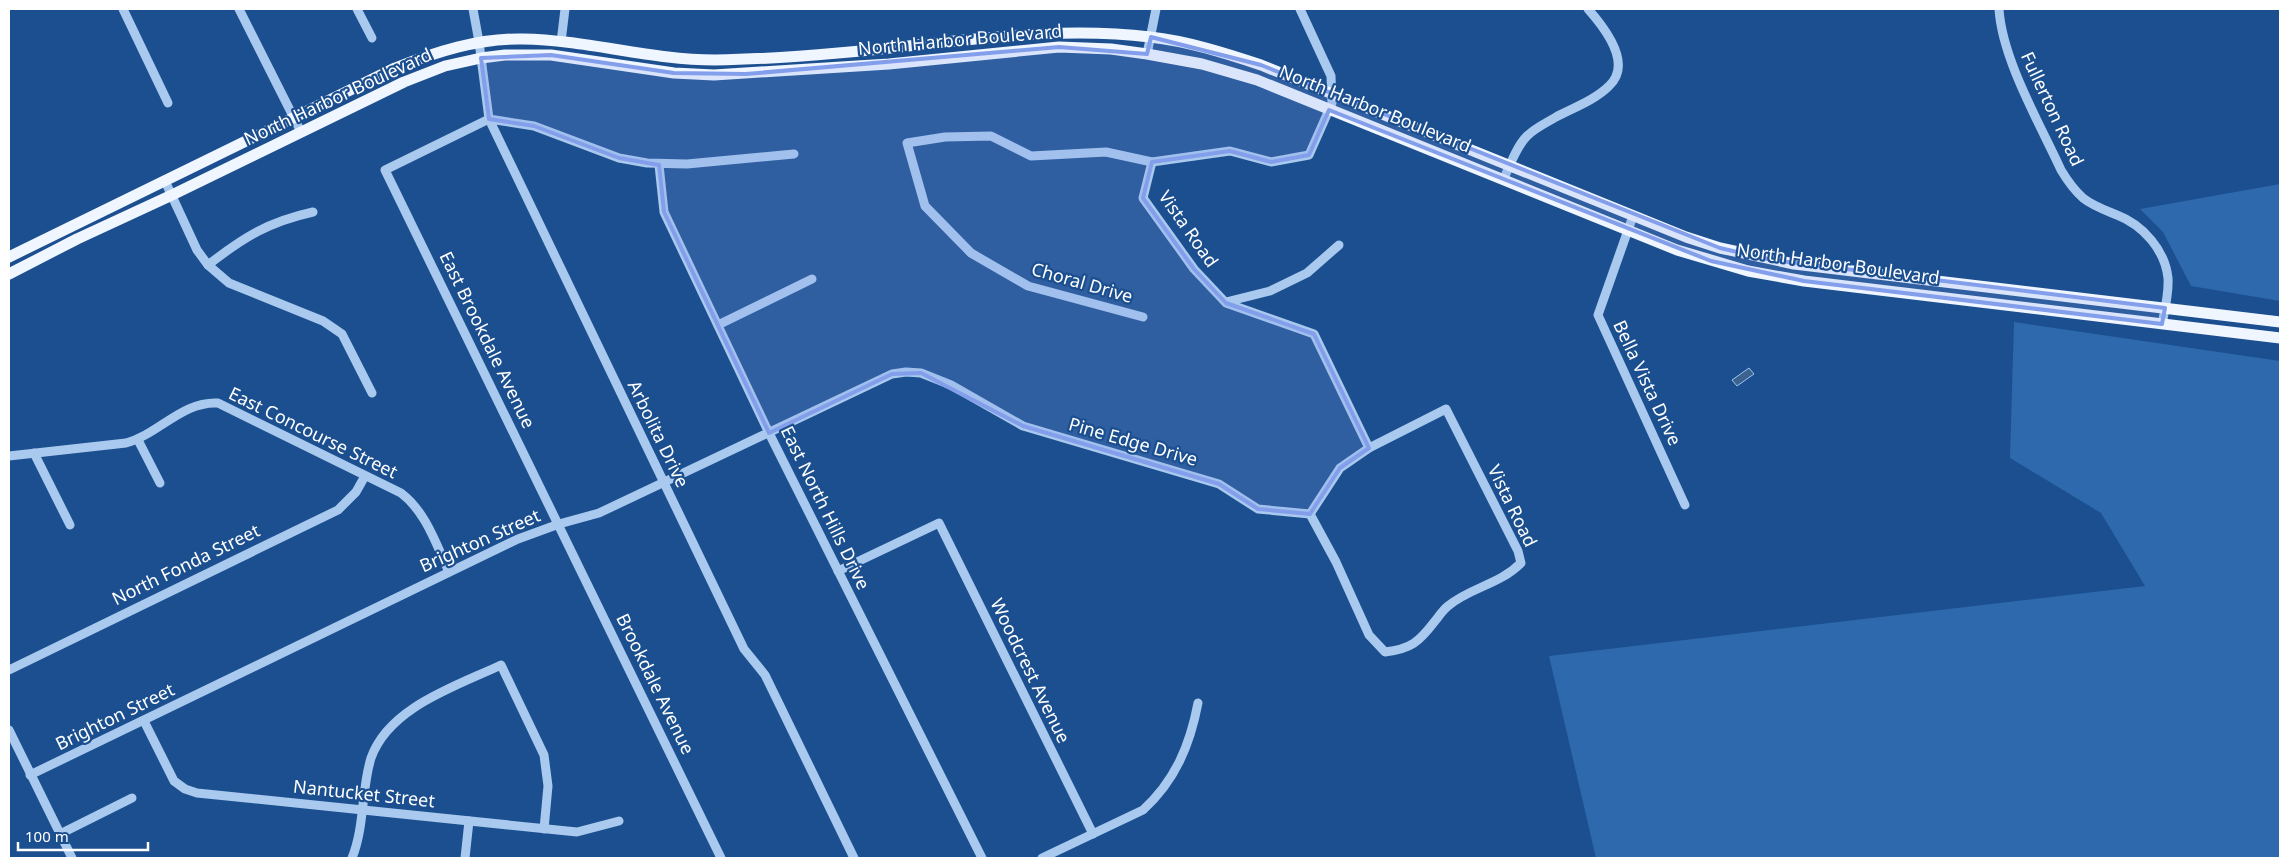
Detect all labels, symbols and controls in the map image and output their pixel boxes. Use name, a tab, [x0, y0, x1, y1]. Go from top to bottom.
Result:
street label: North Harbor Boulevard	[857, 18, 1063, 60]
street label: North Harbor Boulevard	[240, 42, 435, 150]
street label: Fullerton Road	[2016, 47, 2090, 170]
street label: North Harbor Boulevard	[1276, 59, 1475, 158]
street label: Vista Road	[1154, 185, 1224, 272]
street label: North Harbor Boulevard	[1735, 237, 1941, 289]
street label: East Brookdale Avenue	[435, 247, 541, 432]
street label: Choral Drive	[1029, 256, 1136, 308]
street label: Bella Vista Drive	[1608, 316, 1687, 449]
street label: Arbolita Drive	[623, 376, 695, 491]
street label: East Concourse Street	[225, 381, 402, 484]
street label: Pine Edge Drive	[1066, 411, 1200, 471]
street label: East North Hills Drive	[776, 422, 876, 593]
street label: Vista Road	[1483, 460, 1543, 551]
street label: Brighton Street	[416, 503, 544, 577]
street label: North Fonda Street	[108, 518, 264, 610]
street label: Woodcrest Avenue	[985, 594, 1076, 747]
street label: Brookdale Avenue	[611, 609, 700, 758]
street label: Brighton Street	[51, 677, 178, 755]
street label: Nantucket Street	[292, 774, 437, 812]
scale bar	[18, 820, 148, 852]
text: 100 m	[25, 826, 69, 846]

